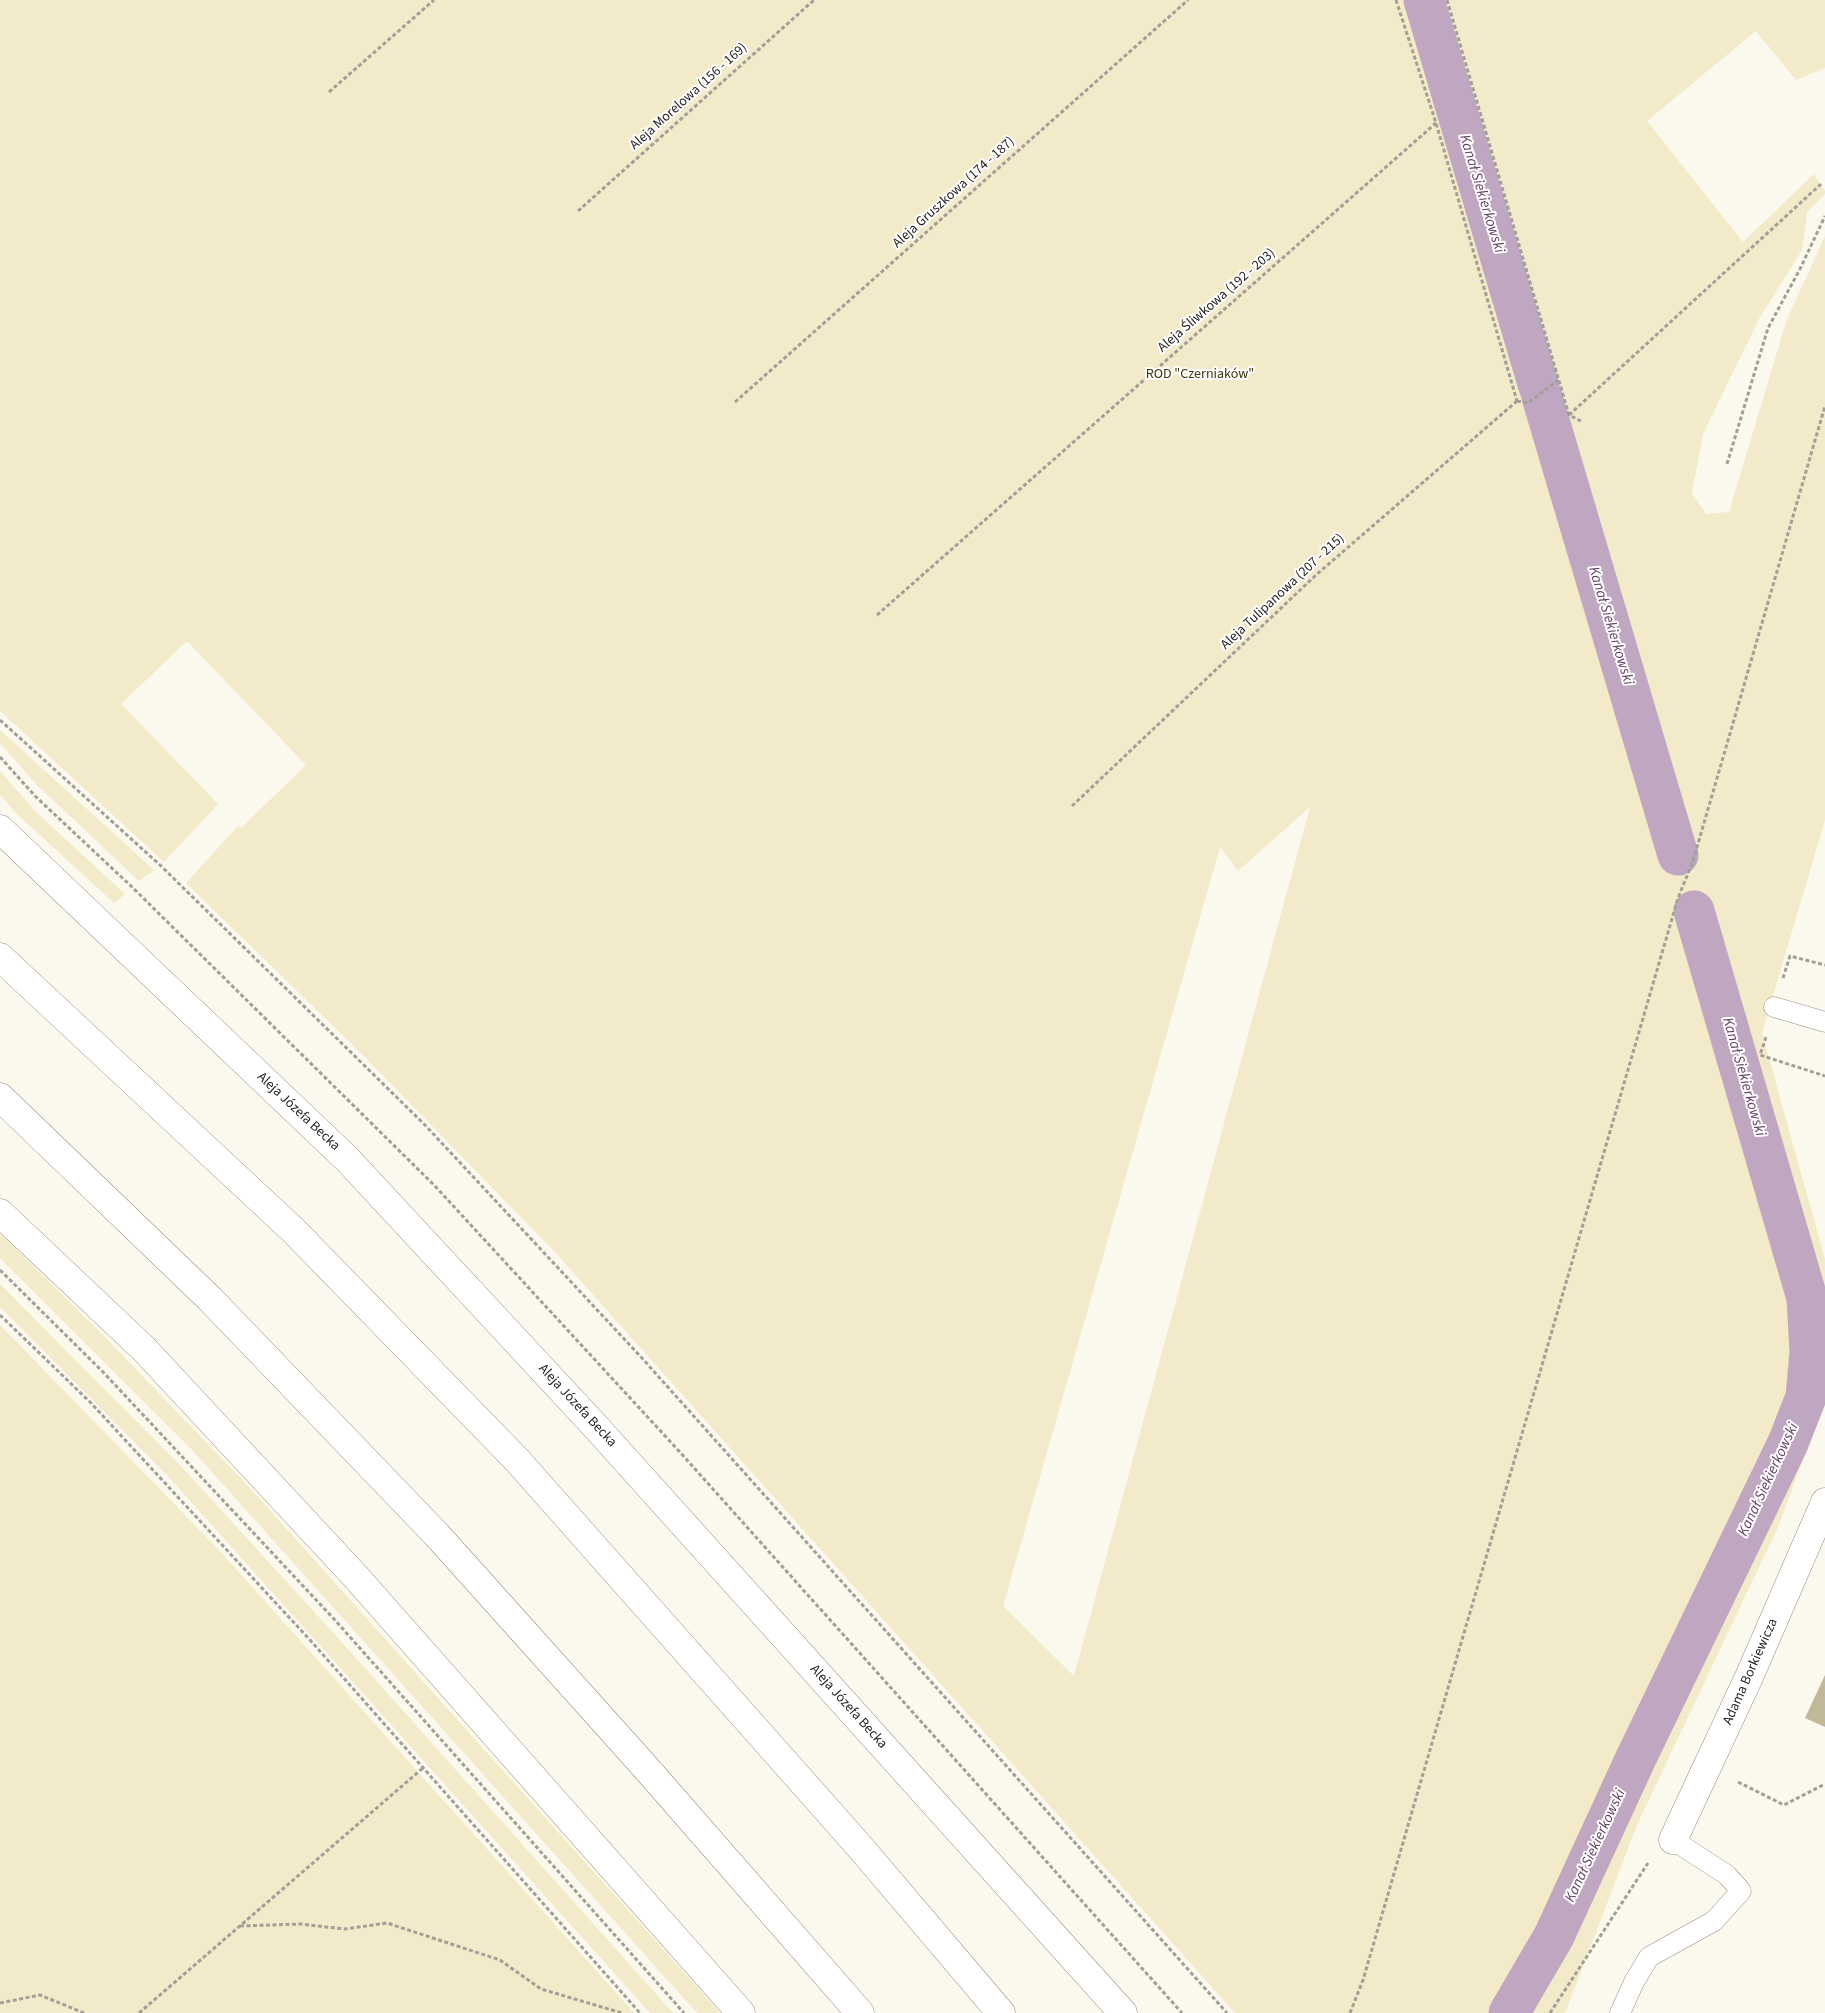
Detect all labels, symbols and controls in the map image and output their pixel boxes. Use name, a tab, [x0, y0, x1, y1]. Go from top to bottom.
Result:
street label: Aleja Morelowa (156 - 169)	[627, 40, 751, 154]
water label: Kanał Siekierkowski	[1454, 133, 1508, 255]
street label: Aleja Gruszkowa (174 - 187)	[889, 134, 1019, 252]
street label: Aleja Śliwkowa (192 - 203)	[1155, 245, 1279, 357]
park label: ROD "Czerniaków"	[1146, 367, 1254, 383]
street label: Aleja Tulipanowa (207 - 215)	[1218, 530, 1348, 654]
water label: Kanał Siekierkowski	[1583, 565, 1637, 687]
water label: Kanał Siekierkowski	[1717, 1016, 1769, 1138]
street label: Aleja Józefa Becka	[253, 1069, 343, 1155]
street label: Aleja Józefa Becka	[534, 1361, 620, 1451]
water label: Kanał Siekierkowski	[1735, 1421, 1803, 1539]
street label: Adama Borkiewicza	[1720, 1616, 1782, 1728]
street label: Aleja Józefa Becka	[806, 1661, 890, 1753]
water label: Kanał Siekierkowski	[1562, 1787, 1630, 1905]

